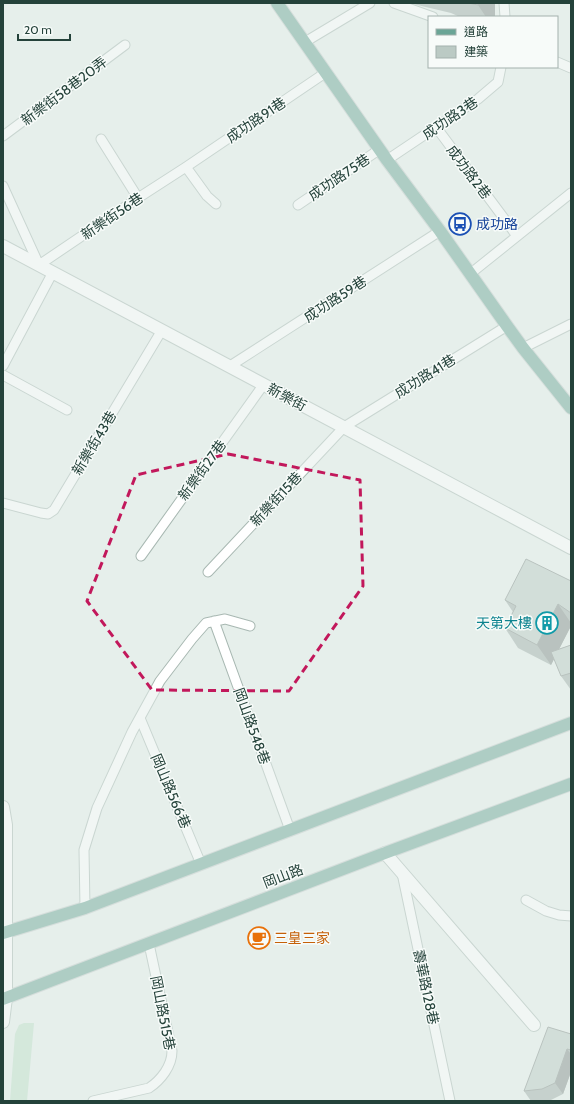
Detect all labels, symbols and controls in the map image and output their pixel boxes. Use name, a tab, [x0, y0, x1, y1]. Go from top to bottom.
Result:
scale bar	[18, 16, 70, 42]
legend	[428, 16, 558, 68]
text: 20 m	[24, 22, 52, 37]
text: 道路	[464, 24, 488, 39]
text: 建築	[464, 44, 488, 59]
street label: 新樂街58巷20弄	[17, 53, 111, 129]
street label: 成功路91巷	[223, 93, 289, 147]
street label: 成功路3巷	[419, 93, 481, 143]
street label: 成功路2巷	[443, 141, 495, 203]
street label: 成功路75巷	[305, 150, 373, 204]
street label: 新樂街56巷	[77, 189, 147, 243]
bus stop icon: 成功路	[447, 211, 473, 237]
place label: 成功路	[476, 215, 518, 233]
street label: 成功路59巷	[300, 272, 370, 326]
street label: 成功路41巷	[391, 350, 459, 402]
street label: 新樂街	[264, 379, 310, 415]
street label: 新樂街43巷	[68, 408, 120, 478]
street label: 新樂街27巷	[174, 436, 230, 504]
street label: 新樂街15巷	[246, 468, 306, 530]
building icon: 天第大樓	[534, 610, 560, 636]
place label: 天第大樓	[476, 614, 532, 632]
street label: 岡山路548巷	[230, 685, 274, 767]
street label: 岡山路566巷	[147, 751, 195, 831]
street label: 岡山路	[260, 860, 306, 892]
cafe icon: 三皇三家	[246, 925, 272, 951]
place label: 三皇三家	[274, 929, 330, 947]
street label: 壽華路128巷	[409, 948, 443, 1026]
street label: 岡山路515巷	[147, 974, 179, 1052]

